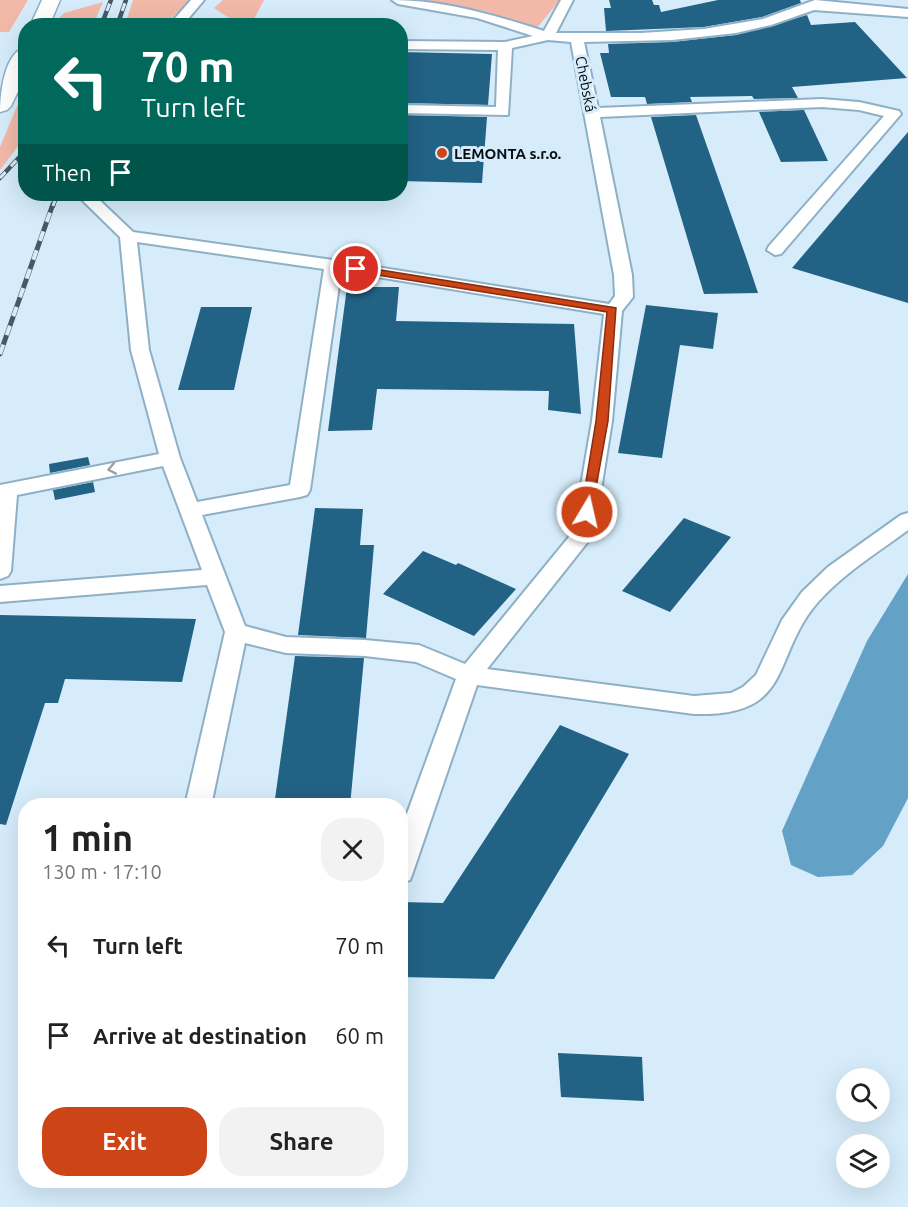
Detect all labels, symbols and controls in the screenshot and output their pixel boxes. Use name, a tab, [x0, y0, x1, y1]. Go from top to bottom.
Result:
icon: left	[42, 42, 120, 120]
text: 70 m	[141, 43, 235, 90]
street label: Chebská	[572, 55, 600, 113]
text: Turn left	[141, 92, 245, 122]
place label: LEMONTA s.r.o.	[454, 145, 562, 162]
marker: LEMONTA s.r.o.	[435, 146, 449, 160]
icon: arrive	[104, 156, 137, 189]
text: Then	[42, 160, 92, 185]
pin	[330, 243, 381, 294]
icon: arrive	[339, 252, 372, 285]
one-way arrow	[108, 462, 118, 475]
position arrow	[555, 480, 619, 544]
text: 1 min	[42, 817, 133, 858]
button: close	[321, 818, 384, 881]
text: 130 m · 17:10	[42, 860, 162, 883]
icon: left	[42, 929, 75, 962]
text: Turn left	[93, 933, 183, 958]
text: 70 m	[335, 933, 384, 958]
icon: arrive	[42, 1019, 75, 1052]
text: Arrive at destination	[93, 1023, 307, 1048]
text: 60 m	[335, 1023, 384, 1048]
map controls	[836, 1068, 890, 1188]
button: search	[836, 1068, 890, 1122]
button: Exit	[42, 1107, 207, 1176]
button: Share	[219, 1107, 384, 1176]
button: layers	[836, 1134, 890, 1188]

